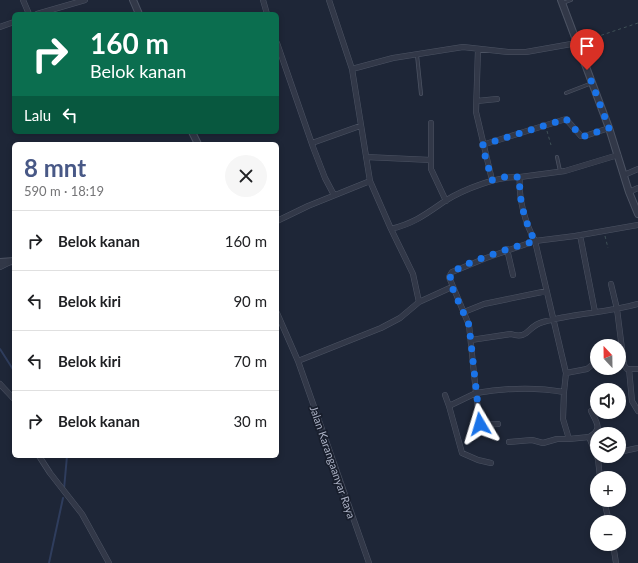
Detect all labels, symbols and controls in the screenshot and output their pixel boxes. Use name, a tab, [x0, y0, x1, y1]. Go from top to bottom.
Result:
text: 160 m	[90, 26, 169, 60]
icon: right	[24, 28, 76, 80]
pin	[570, 29, 604, 70]
icon: arrive	[576, 35, 598, 57]
text: Belok kanan	[90, 60, 186, 82]
icon: left	[59, 104, 81, 126]
text: Lalu	[24, 106, 51, 124]
text: 8 mnt	[24, 153, 86, 182]
button: close	[225, 155, 267, 197]
text: 590 m · 18:19	[24, 183, 104, 199]
icon: right	[24, 230, 46, 252]
text: Belok kanan	[58, 232, 140, 250]
text: 160 m	[225, 232, 267, 250]
icon: left	[24, 290, 46, 312]
text: Belok kiri	[58, 292, 121, 310]
text: 90 m	[233, 292, 267, 310]
north arrow	[590, 339, 626, 375]
map controls	[590, 339, 626, 551]
icon: left	[24, 350, 46, 372]
text: Belok kiri	[58, 352, 121, 370]
text: 70 m	[233, 352, 267, 370]
button: sound	[590, 383, 626, 419]
position arrow	[459, 403, 501, 445]
street label: Jalan Karangaanyar Raya	[308, 404, 358, 520]
icon: right	[24, 410, 46, 432]
text: Belok kanan	[58, 412, 140, 430]
text: 30 m	[233, 412, 267, 430]
button: layers	[590, 427, 626, 463]
button: +	[590, 471, 626, 507]
button: −	[590, 515, 626, 551]

